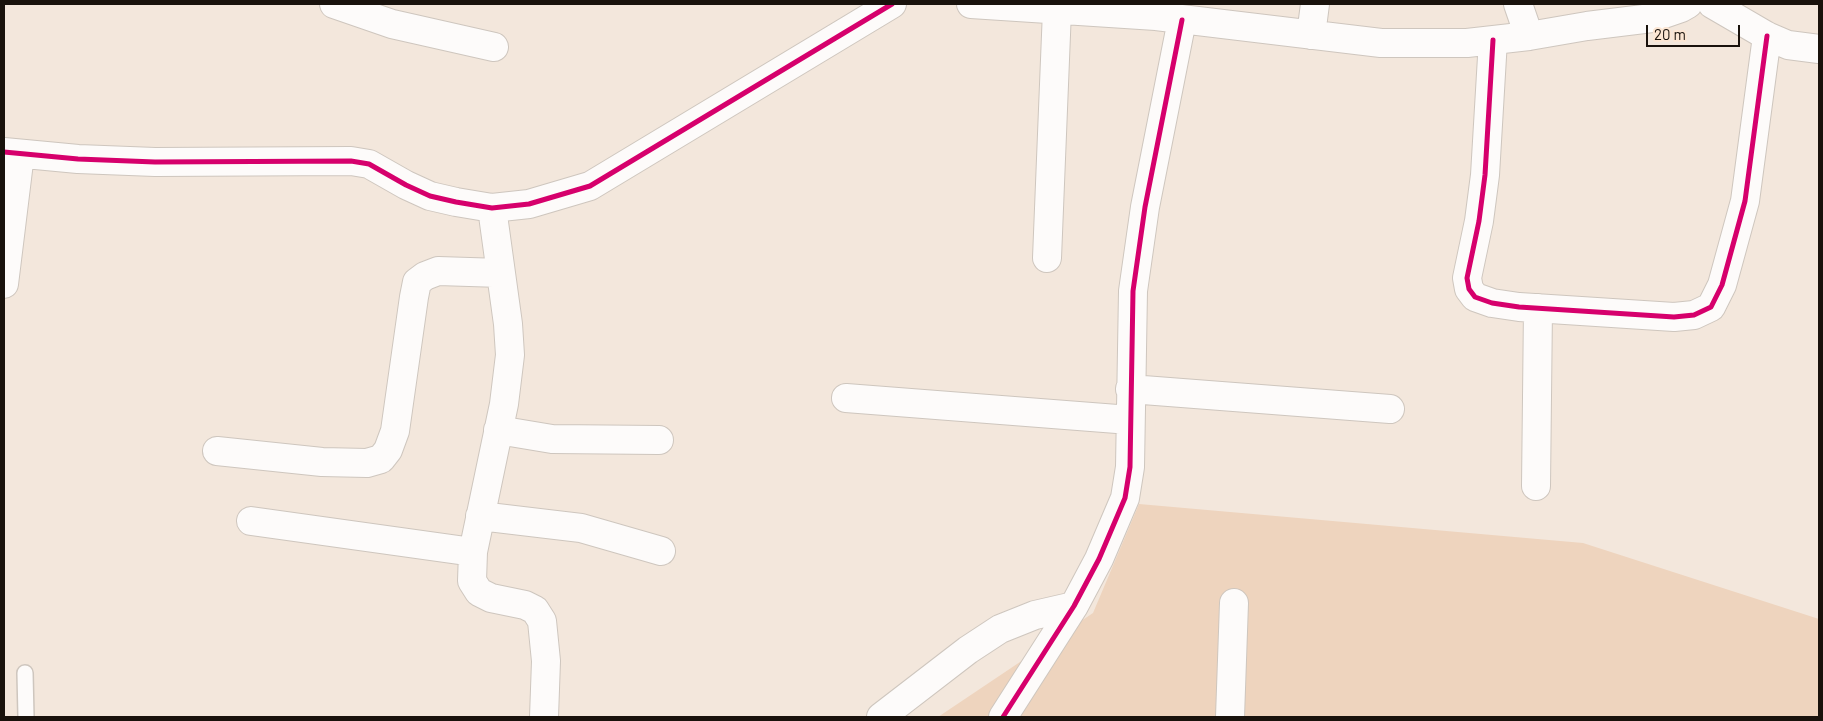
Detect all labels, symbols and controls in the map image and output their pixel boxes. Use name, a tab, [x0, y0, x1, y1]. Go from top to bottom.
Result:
scale bar	[1648, 15, 1742, 47]
text: 20 m	[1654, 25, 1686, 43]

